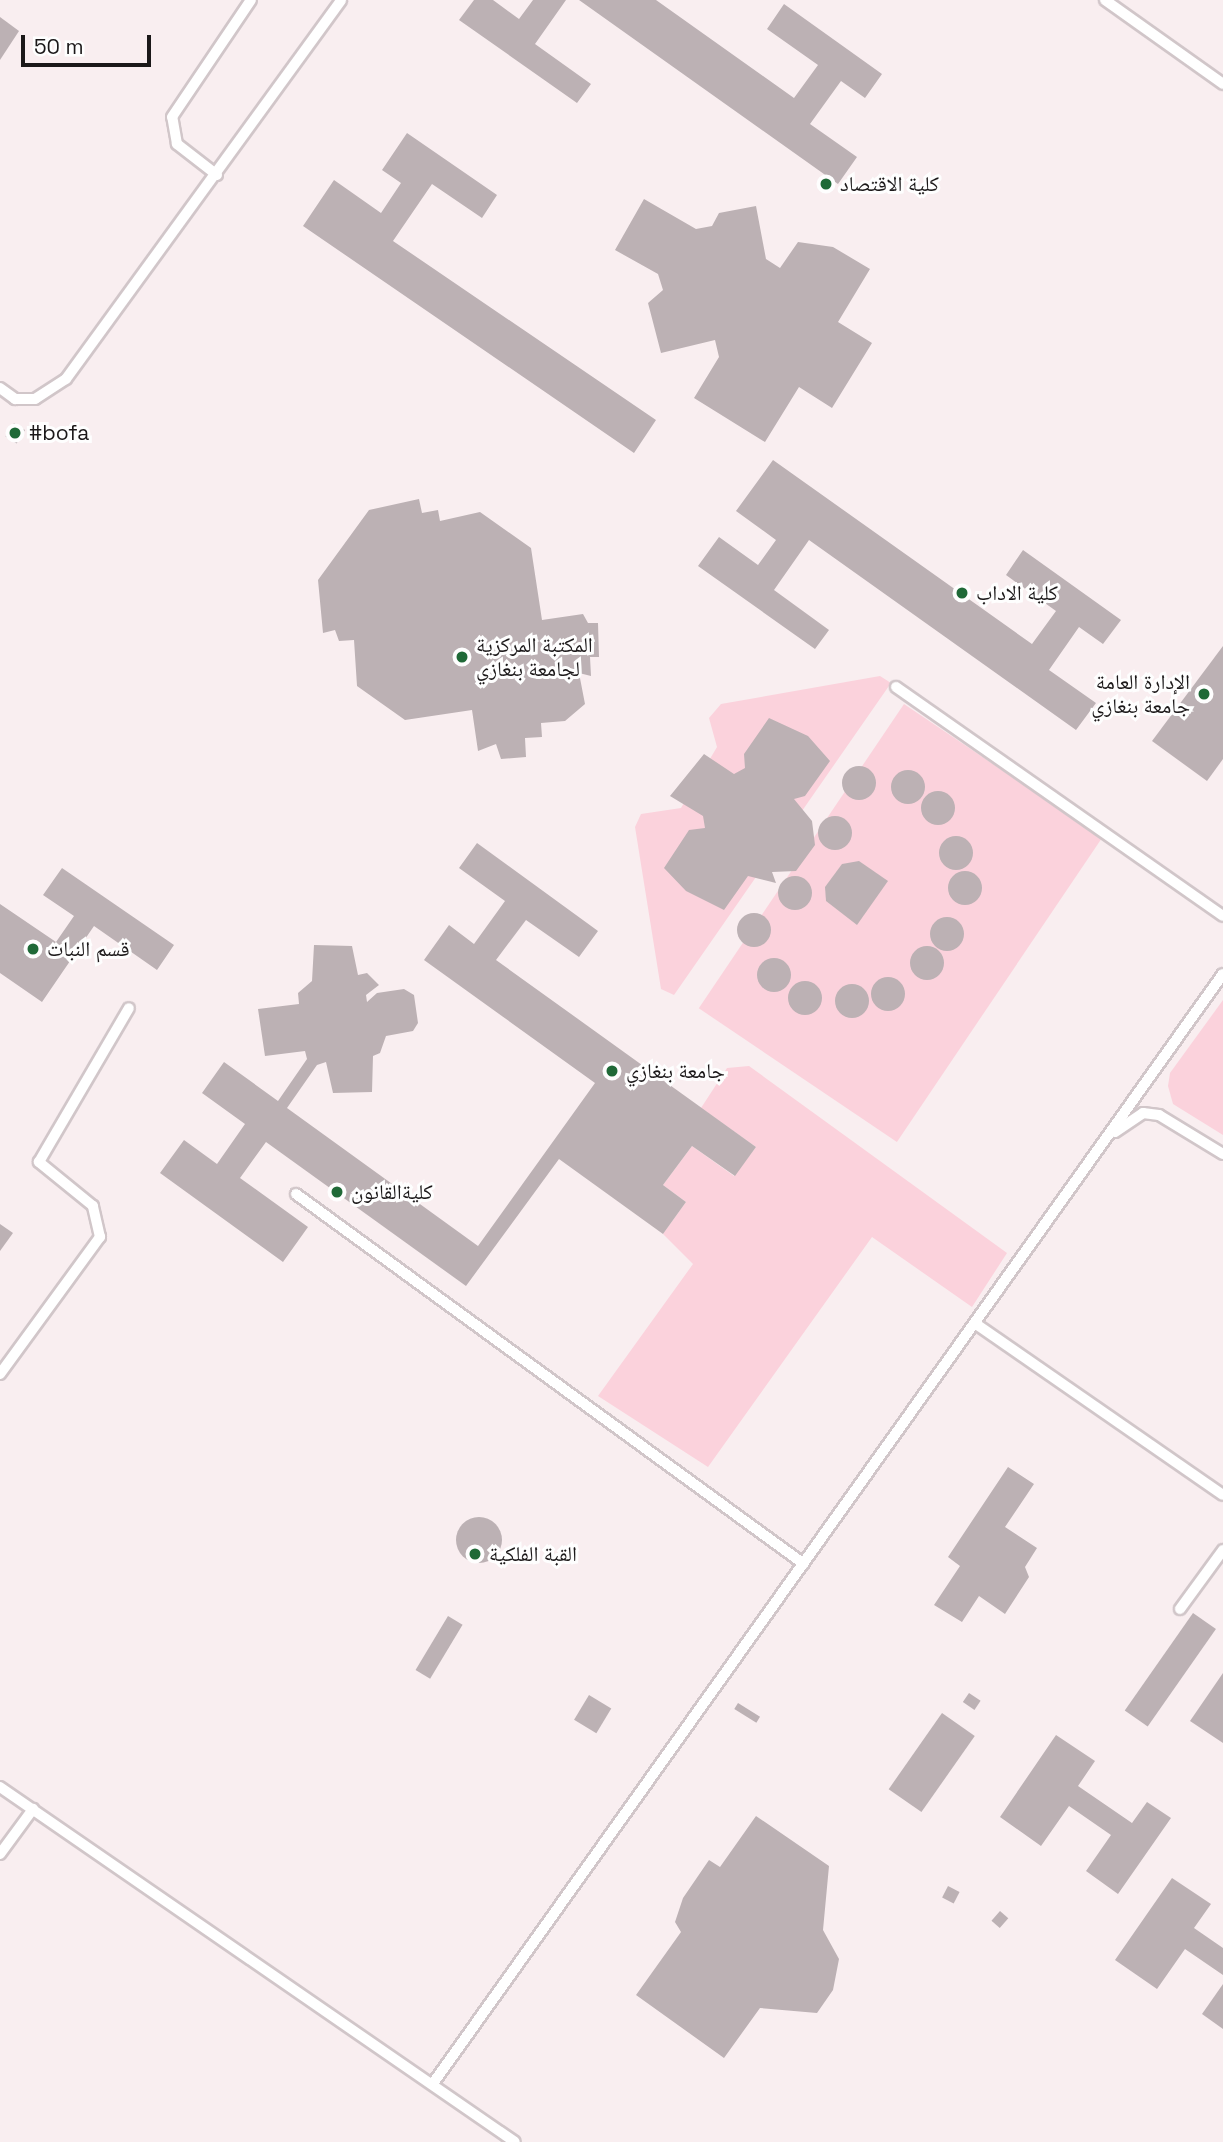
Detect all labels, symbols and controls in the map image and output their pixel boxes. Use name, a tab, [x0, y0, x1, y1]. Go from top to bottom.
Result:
scale bar	[24, 21, 154, 65]
text: 50 m	[34, 33, 84, 60]
place label: كلية الاقتصاد	[840, 171, 939, 197]
marker: كلية الاقتصاد	[818, 176, 834, 192]
place label: #bofa	[29, 420, 89, 446]
marker: #bofa	[7, 425, 23, 441]
place label: كلية الاداب	[976, 580, 1058, 606]
marker: كلية الاداب	[954, 585, 970, 601]
place label: المكتبة المركزية لجامعة بنغازي	[476, 632, 593, 682]
marker: المكتبة المركزية لجامعة بنغازي	[454, 649, 470, 665]
place label: الإدارة العامة جامعة بنغازي	[1091, 669, 1190, 719]
marker: الإدارة العامة جامعة بنغازي	[1196, 686, 1212, 702]
place label: قسم النبات	[47, 936, 129, 962]
marker: قسم النبات	[25, 941, 41, 957]
place label: جامعة بنغازي	[626, 1058, 725, 1084]
marker: جامعة بنغازي	[604, 1063, 620, 1079]
place label: كليةالقانون	[351, 1179, 433, 1205]
marker: كليةالقانون	[329, 1184, 345, 1200]
place label: القبة الفلكية	[489, 1541, 577, 1567]
marker: القبة الفلكية	[467, 1546, 483, 1562]

